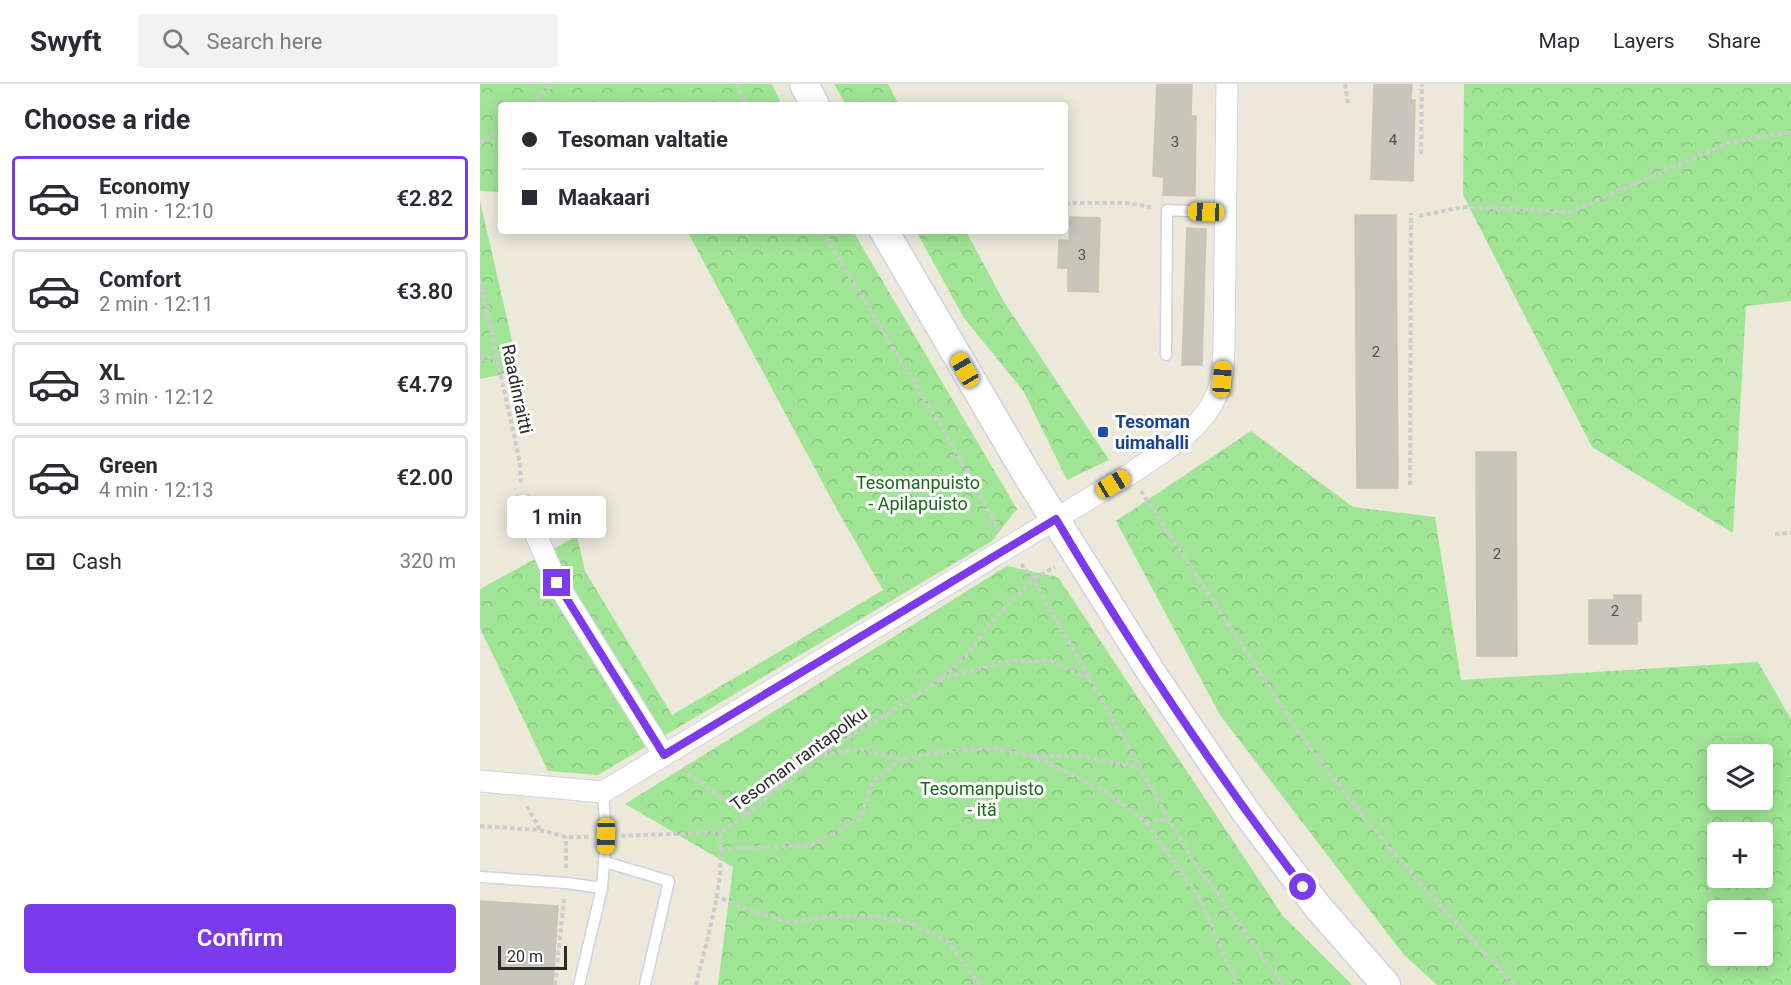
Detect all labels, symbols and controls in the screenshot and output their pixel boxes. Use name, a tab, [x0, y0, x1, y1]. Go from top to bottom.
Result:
search box	[138, 14, 558, 68]
text: Swyft	[30, 25, 102, 58]
icon: search	[159, 25, 192, 58]
text: Search here	[207, 29, 322, 54]
text: Map	[1538, 29, 1580, 53]
text: Layers	[1613, 29, 1674, 53]
text: Share	[1707, 29, 1761, 53]
text: Choose a ride	[24, 104, 190, 136]
text: Tesoman valtatie	[558, 127, 728, 152]
house number: 4	[1389, 131, 1398, 149]
house number: 3	[1171, 133, 1179, 151]
icon: car	[27, 171, 81, 225]
text: Economy	[99, 174, 190, 199]
text: Maakaari	[558, 185, 650, 210]
text: €2.82	[396, 186, 453, 211]
text: 1 min · 12:10	[99, 199, 214, 223]
car	[1188, 202, 1224, 222]
house number: 3	[1078, 246, 1086, 264]
icon: car	[27, 264, 81, 318]
text: Comfort	[99, 267, 181, 292]
text: €3.80	[396, 279, 453, 304]
text: 2 min · 12:11	[99, 292, 214, 316]
street label: Raadinraitti	[498, 342, 537, 436]
house number: 2	[1372, 343, 1380, 361]
car	[948, 350, 982, 390]
icon: car	[27, 357, 81, 411]
text: XL	[99, 360, 125, 385]
car	[1212, 360, 1232, 398]
text: €4.79	[396, 372, 453, 397]
text: 3 min · 12:12	[99, 385, 214, 409]
place label: Tesoman uimahalli	[1115, 411, 1190, 453]
marker: Tesoman uimahalli	[1096, 425, 1110, 439]
icon: car	[27, 450, 81, 504]
text: Green	[99, 453, 158, 478]
text: €2.00	[396, 465, 453, 490]
car	[1093, 467, 1133, 501]
park label: Tesomanpuisto - Apilapuisto	[856, 472, 980, 514]
text: 4 min · 12:13	[99, 478, 214, 502]
callout: 1 min	[508, 496, 607, 538]
text: 1 min	[531, 505, 582, 529]
icon: cash	[24, 545, 57, 578]
house number: 2	[1493, 545, 1501, 563]
text: Cash	[72, 549, 122, 574]
text: 320 m	[400, 549, 456, 573]
route end	[543, 569, 570, 596]
house number: 2	[1611, 602, 1619, 620]
street label: Tesoman rantapolku	[726, 702, 871, 815]
map controls	[1707, 744, 1773, 966]
button: layers	[1707, 744, 1773, 810]
park label: Tesomanpuisto - itä	[920, 778, 1044, 820]
car	[597, 818, 615, 854]
button: +	[1707, 822, 1773, 888]
route start	[1289, 873, 1316, 900]
button: −	[1707, 900, 1773, 966]
button: Confirm	[24, 904, 456, 973]
scale bar	[498, 943, 567, 970]
text: 20 m	[507, 947, 543, 966]

